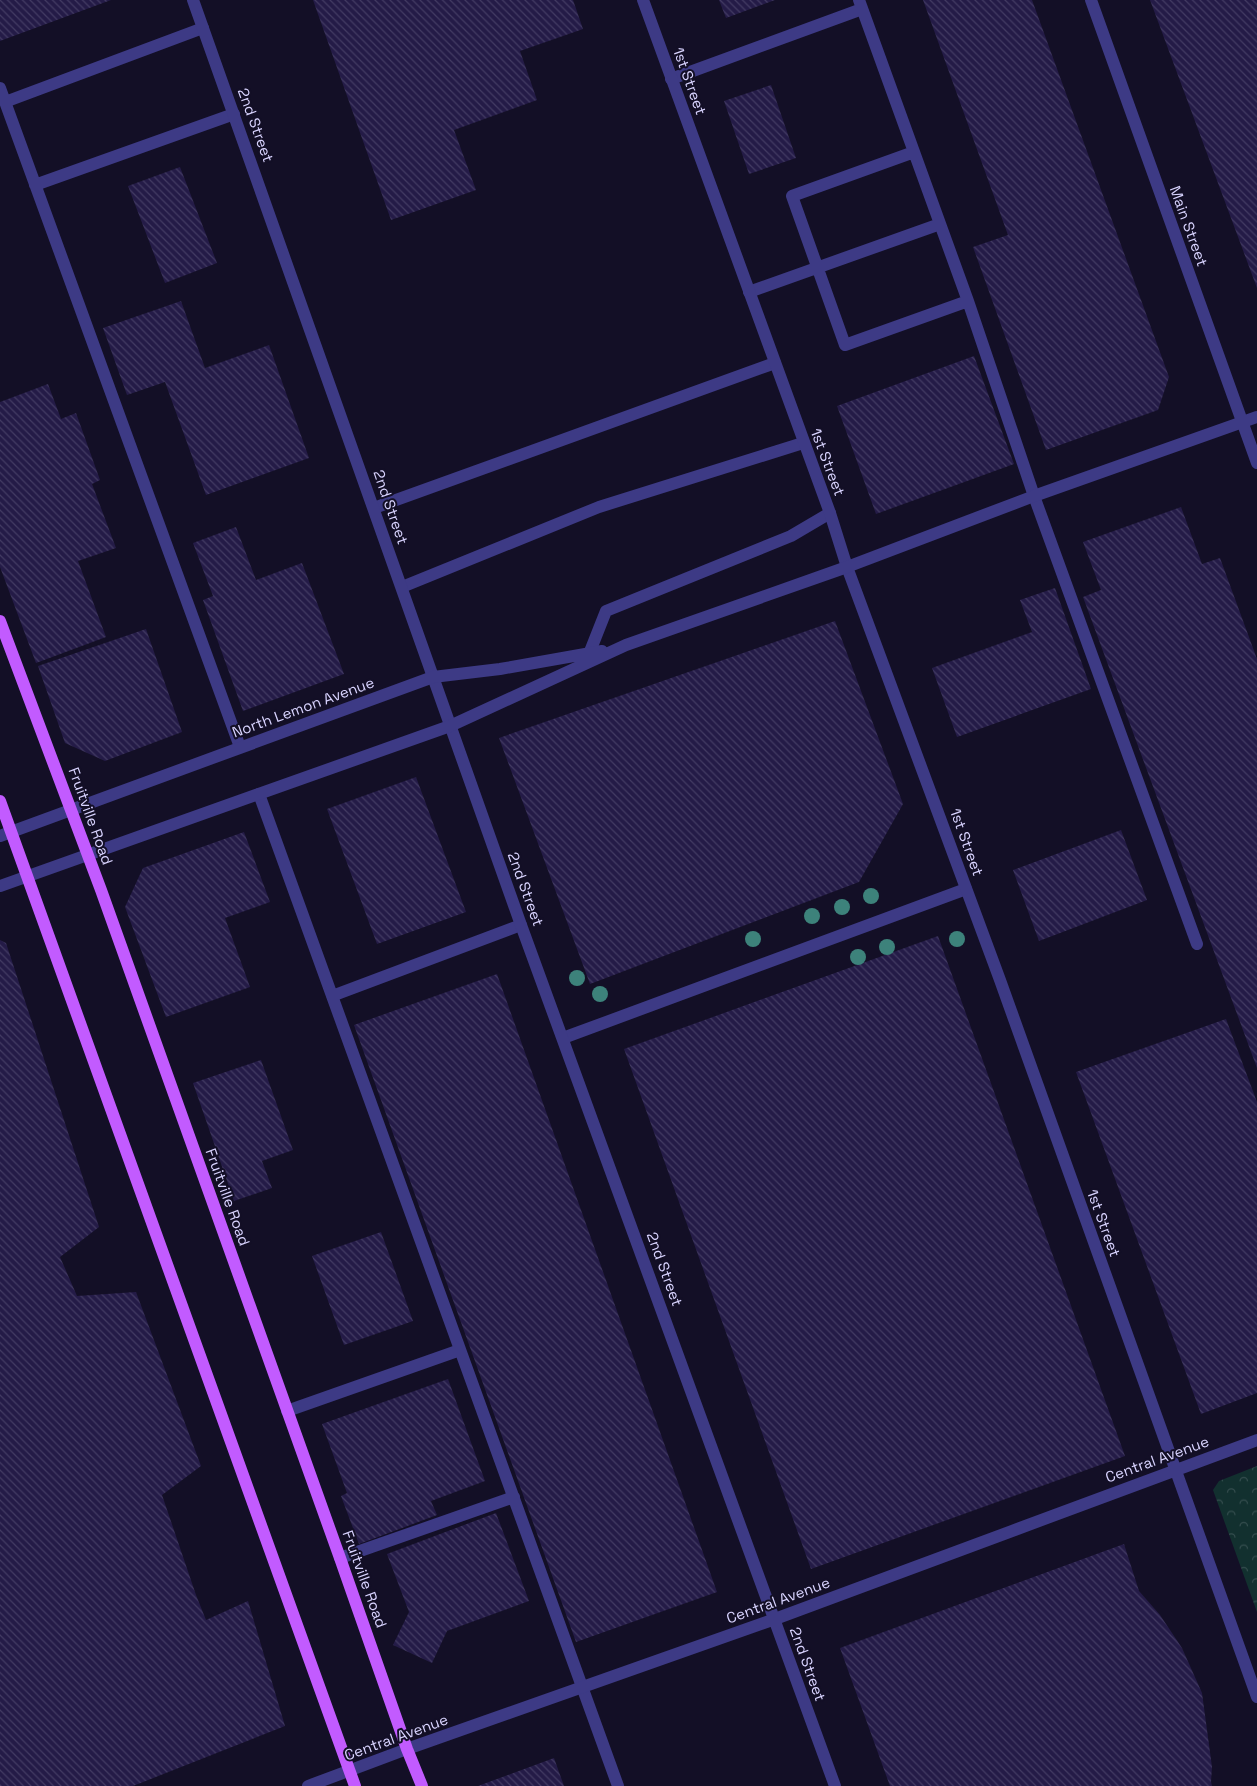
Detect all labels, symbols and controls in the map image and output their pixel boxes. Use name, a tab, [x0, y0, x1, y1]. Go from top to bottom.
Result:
street label: 1st Street	[669, 45, 711, 118]
street label: 2nd Street	[234, 85, 278, 165]
street label: Main Street	[1166, 183, 1212, 269]
street label: 1st Street	[806, 426, 850, 498]
street label: 2nd Street	[369, 467, 413, 547]
street label: North Lemon Avenue	[229, 672, 377, 742]
street label: Fruitville Road	[65, 765, 117, 867]
street label: 1st Street	[946, 806, 988, 879]
street label: 2nd Street	[504, 849, 548, 929]
street label: Fruitville Road	[202, 1146, 254, 1248]
street label: 1st Street	[1083, 1187, 1125, 1260]
street label: 2nd Street	[643, 1229, 687, 1309]
street label: Central Avenue	[1103, 1431, 1211, 1487]
street label: Fruitville Road	[339, 1528, 391, 1630]
street label: Central Avenue	[724, 1572, 832, 1628]
street label: 2nd Street	[786, 1624, 830, 1704]
street label: Central Avenue	[342, 1709, 450, 1765]

